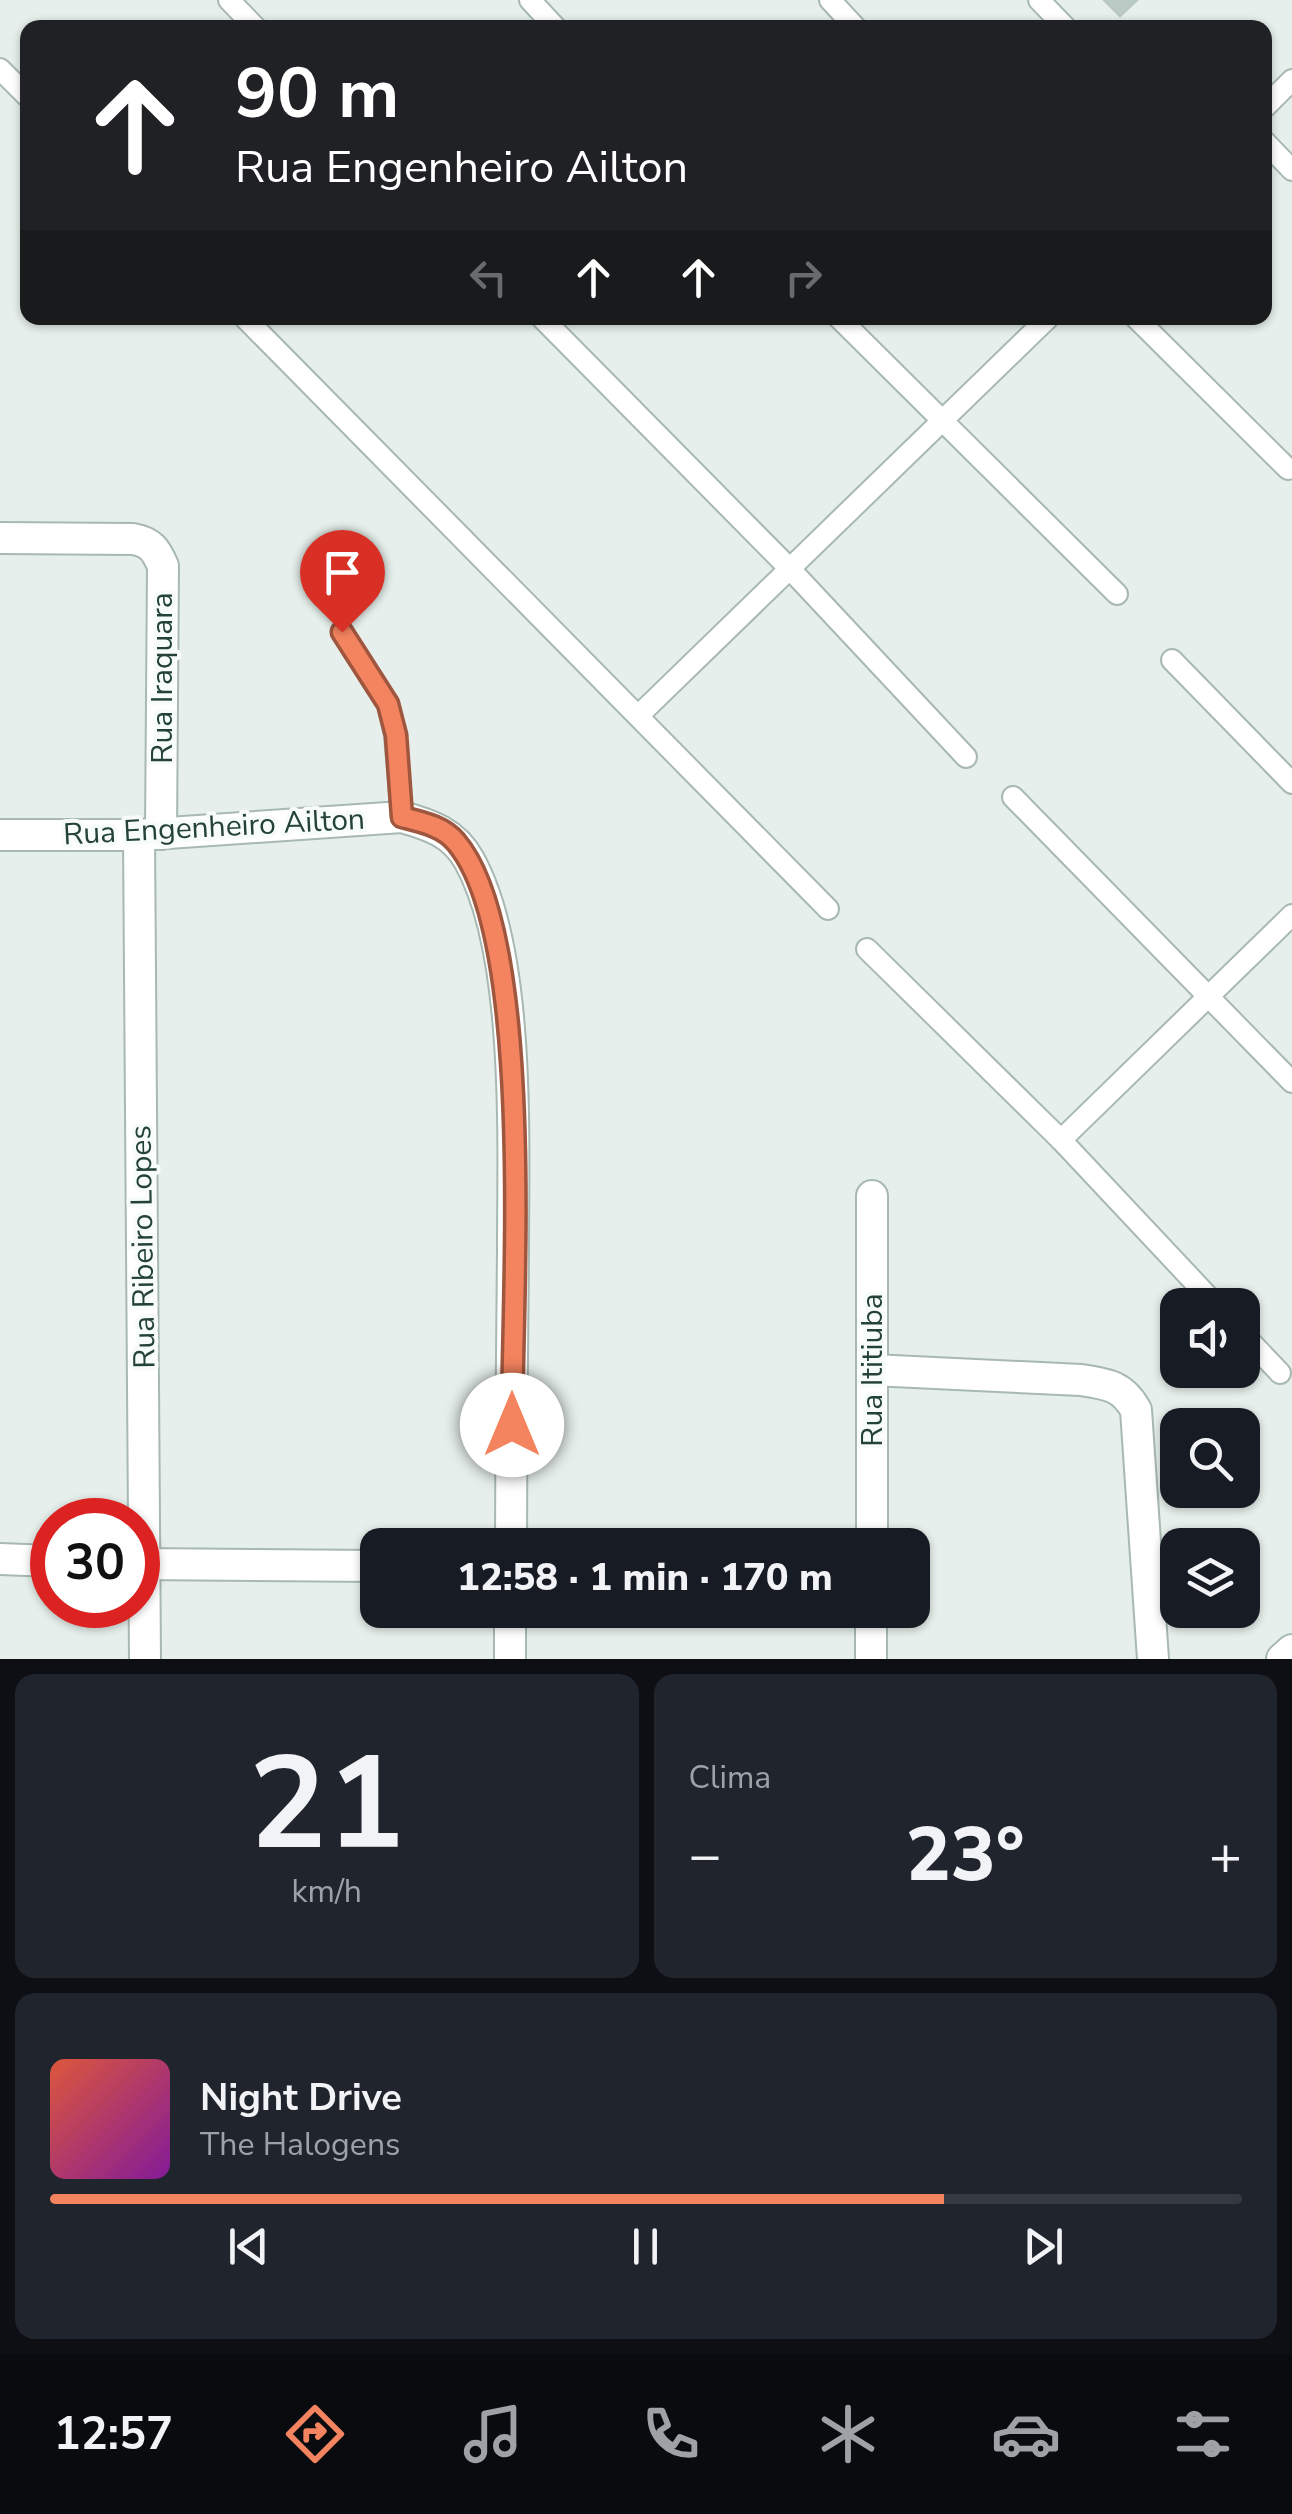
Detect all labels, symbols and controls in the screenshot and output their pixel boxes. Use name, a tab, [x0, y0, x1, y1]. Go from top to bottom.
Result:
text: 90 m	[235, 46, 399, 142]
icon: ahead	[70, 60, 200, 190]
text: Rua Engenheiro Ailton	[235, 137, 688, 198]
icon: left	[461, 250, 516, 305]
icon: ahead	[566, 250, 621, 305]
icon: ahead	[671, 250, 726, 305]
icon: right	[776, 250, 831, 305]
pin	[300, 530, 385, 633]
icon: arrive	[315, 545, 370, 600]
street label: Rua Iraquara	[142, 592, 183, 764]
street label: Rua Engenheiro Ailton	[62, 799, 366, 855]
street label: Rua Ribeiro Lopes	[120, 1125, 166, 1369]
map controls	[1160, 1288, 1260, 1628]
button: sound	[1160, 1288, 1260, 1388]
street label: Rua Ititiuba	[852, 1293, 893, 1447]
position arrow	[460, 1373, 564, 1477]
button: search	[1160, 1408, 1260, 1508]
speed limit sign: 30	[30, 1498, 160, 1628]
button: layers	[1160, 1528, 1260, 1628]
text: 12:58 · 1 min · 170 m	[457, 1552, 833, 1603]
text: 21	[249, 1716, 405, 1893]
text: Clima	[689, 1756, 771, 1799]
text: 23°	[906, 1804, 1025, 1906]
text: −	[689, 1818, 722, 1893]
text: +	[1209, 1818, 1242, 1893]
text: km/h	[291, 1870, 362, 1913]
text: Night Drive	[200, 2072, 402, 2123]
text: The Halogens	[200, 2123, 400, 2166]
icon: previous	[221, 2219, 276, 2274]
icon: pause	[618, 2219, 673, 2274]
icon: next	[1016, 2219, 1071, 2274]
icon: directions	[280, 2399, 350, 2469]
icon: music	[458, 2399, 528, 2469]
icon: phone	[636, 2399, 706, 2469]
icon: climate	[813, 2399, 883, 2469]
icon: car	[991, 2399, 1061, 2469]
icon: filters	[1168, 2399, 1238, 2469]
text: 12:57	[54, 2404, 173, 2465]

